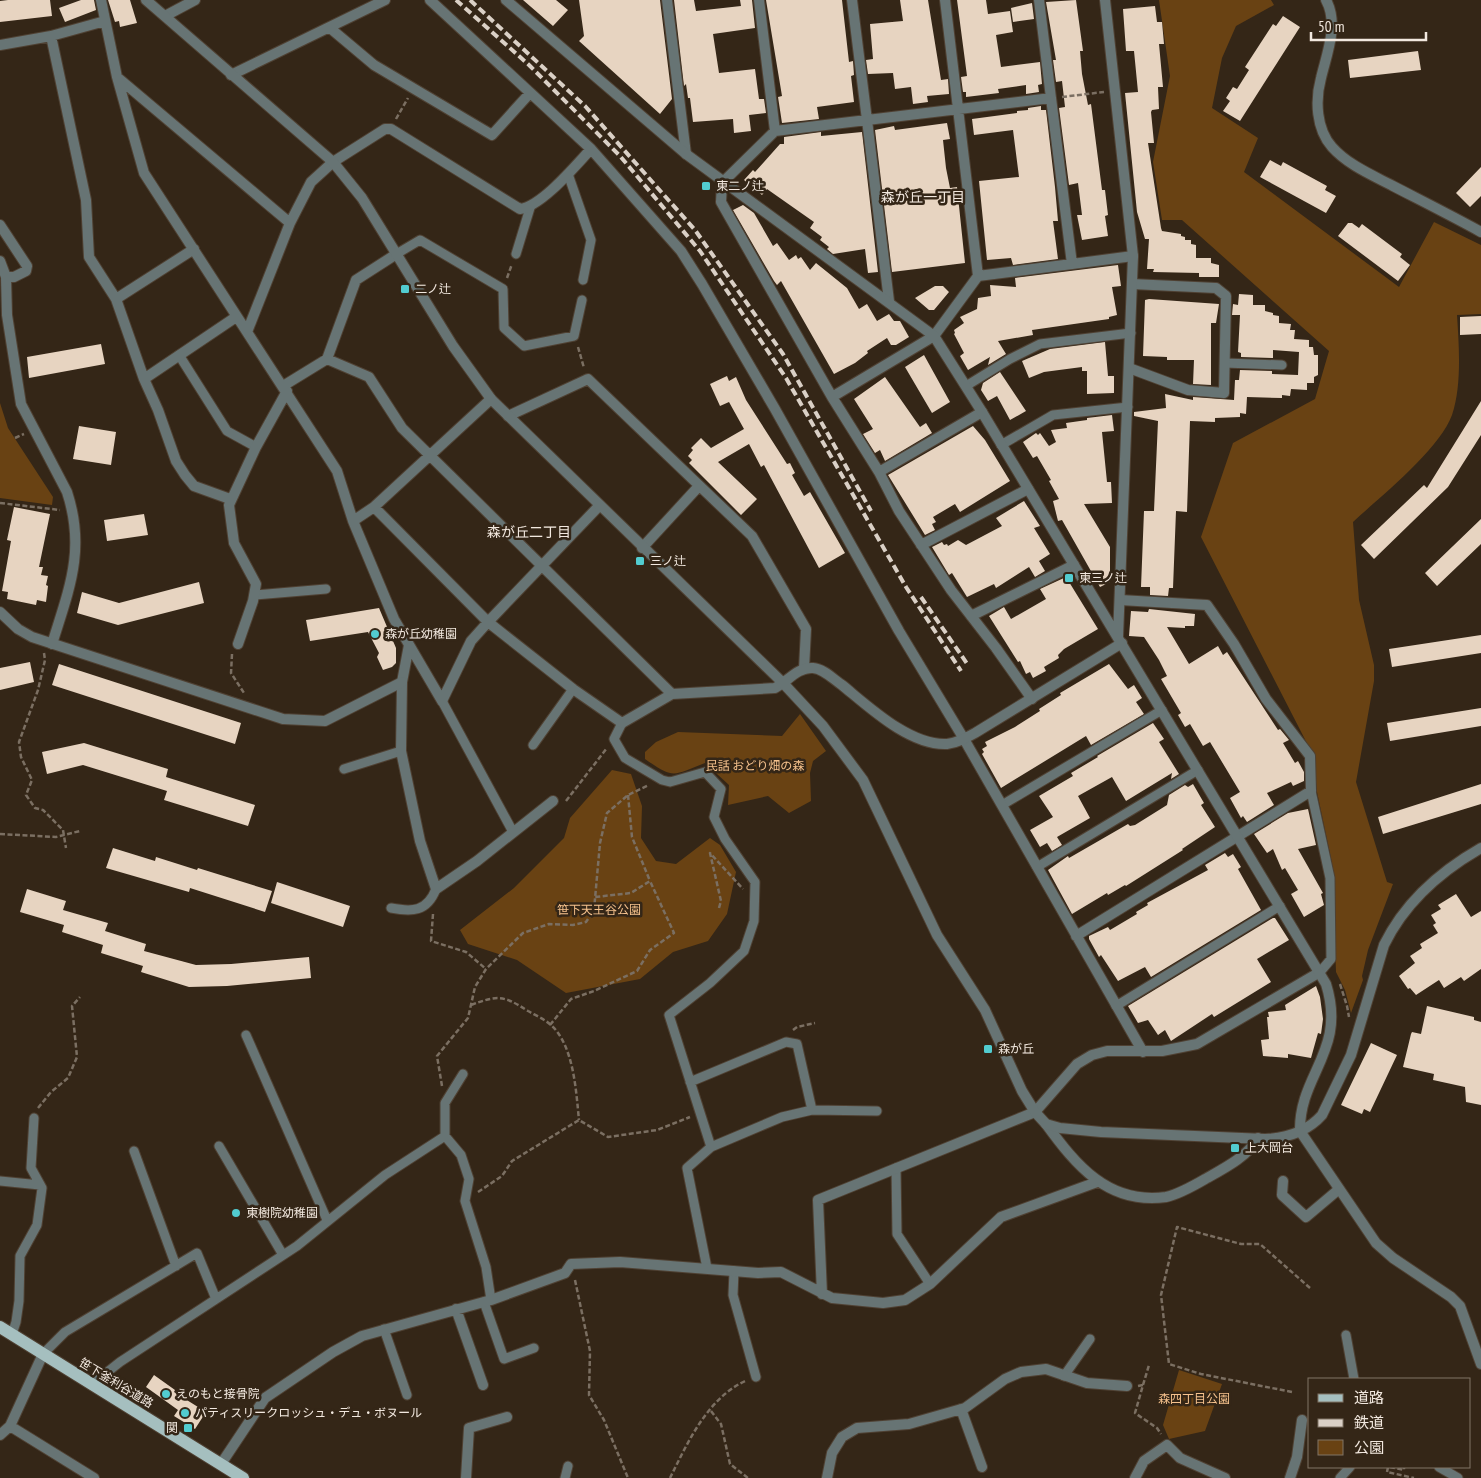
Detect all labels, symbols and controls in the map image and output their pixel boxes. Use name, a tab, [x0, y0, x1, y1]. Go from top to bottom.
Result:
scale bar	[1311, 10, 1426, 42]
text: 50 m	[1318, 17, 1344, 36]
place label: 東二ノ辻	[716, 178, 764, 193]
marker: 東二ノ辻	[700, 180, 712, 192]
district label: 森が丘一丁目	[881, 188, 965, 206]
place label: 二ノ辻	[415, 281, 451, 296]
marker: 二ノ辻	[399, 283, 411, 295]
district label: 森が丘二丁目	[487, 523, 571, 541]
place label: 三ノ辻	[650, 553, 686, 568]
marker: 三ノ辻	[634, 555, 646, 567]
place label: 東三ノ辻	[1079, 570, 1127, 585]
marker: 東三ノ辻	[1063, 572, 1075, 584]
place label: 森が丘幼稚園	[385, 626, 457, 641]
marker: 森が丘幼稚園	[369, 628, 381, 640]
park label: 民話 おどり畑の森	[706, 758, 804, 773]
park label: 笹下天王谷公園	[557, 902, 641, 917]
place label: 森が丘	[998, 1041, 1034, 1056]
marker: 森が丘	[982, 1043, 994, 1055]
place label: 上大岡台	[1245, 1140, 1293, 1155]
marker: 上大岡台	[1229, 1142, 1241, 1154]
place label: 東樹院幼稚園	[246, 1205, 318, 1220]
marker: 東樹院幼稚園	[230, 1207, 242, 1219]
street label: 笹下釜利谷道路	[76, 1355, 156, 1411]
legend	[1308, 1378, 1471, 1468]
place label: えのもと接骨院	[176, 1386, 260, 1401]
marker: えのもと接骨院	[160, 1388, 172, 1400]
text: 道路	[1354, 1388, 1384, 1407]
park label: 森四丁目公園	[1158, 1391, 1230, 1406]
place label: パティスリークロッシュ・デュ・ボヌール	[195, 1405, 422, 1420]
marker: パティスリークロッシュ・デュ・ボヌール	[179, 1407, 191, 1419]
text: 鉄道	[1354, 1413, 1384, 1432]
place label: 関	[166, 1420, 178, 1435]
marker: 関	[182, 1422, 194, 1434]
text: 公園	[1354, 1438, 1384, 1457]

